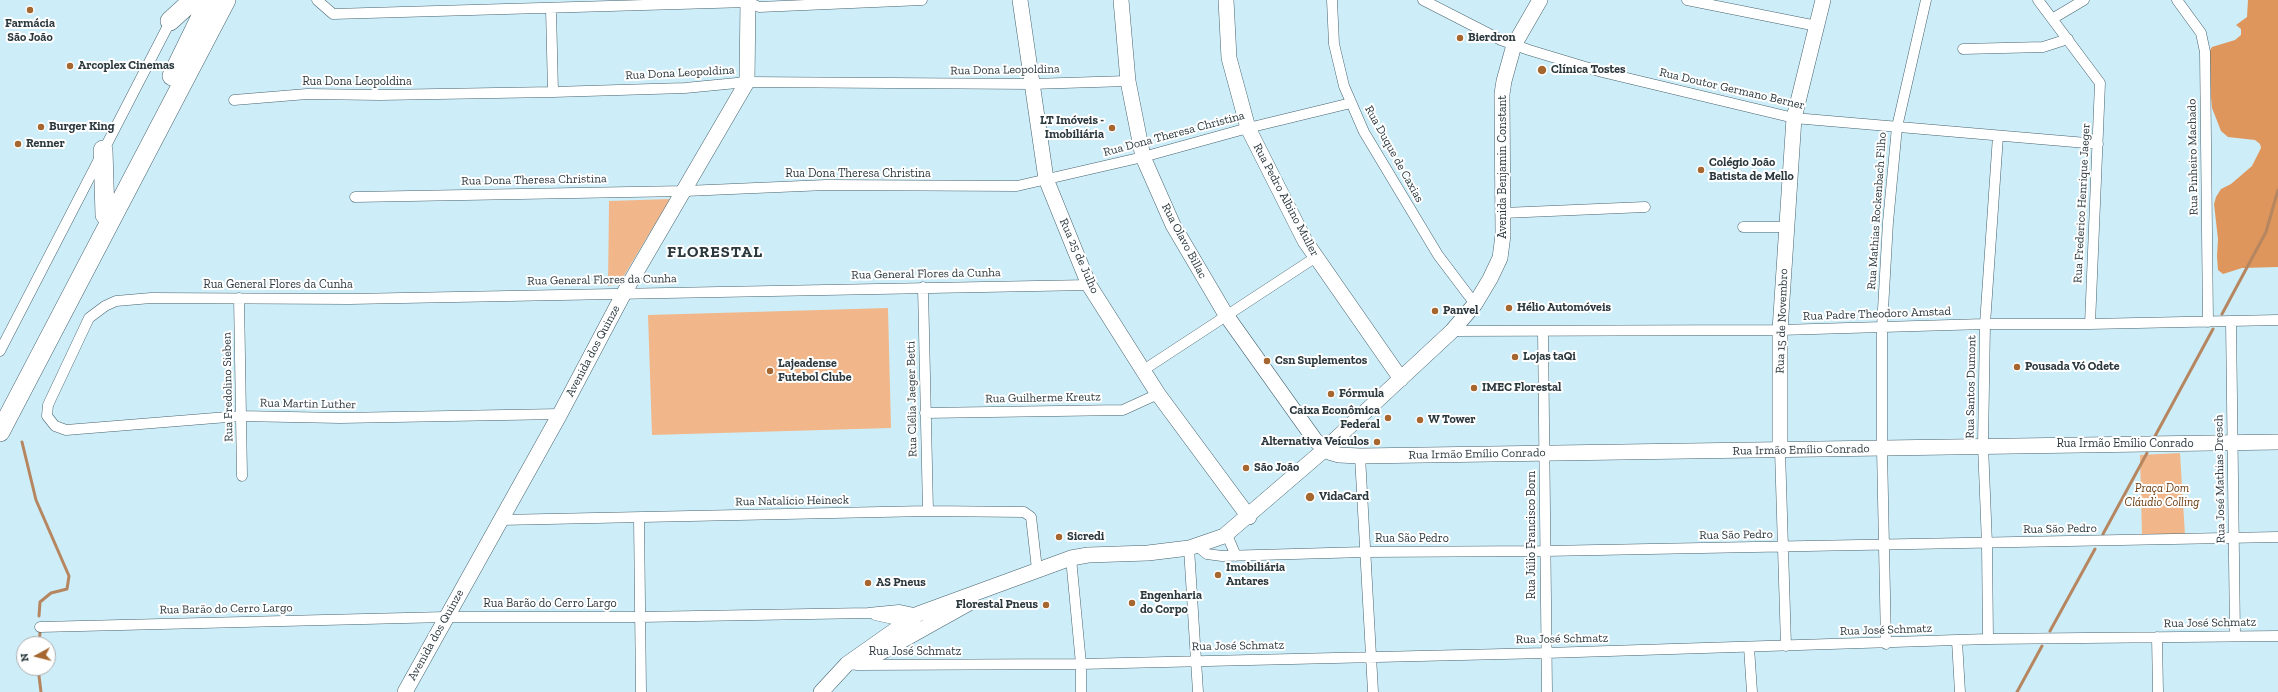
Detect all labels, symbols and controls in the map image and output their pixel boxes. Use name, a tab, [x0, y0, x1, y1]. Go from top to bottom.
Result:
marker: Farmácia São João	[25, 5, 35, 15]
place label: Farmácia São João	[5, 17, 55, 45]
place label: Bierdron	[1468, 31, 1516, 45]
marker: Bierdron	[1455, 33, 1465, 43]
place label: Arcoplex Cinemas	[78, 59, 175, 73]
marker: Arcoplex Cinemas	[65, 61, 75, 71]
street label: Rua Dona Leopoldina	[950, 62, 1060, 78]
street label: Rua Dona Leopoldina	[625, 63, 735, 83]
place label: Clínica Tostes	[1551, 63, 1626, 77]
marker: Clínica Tostes	[1536, 64, 1548, 76]
street label: Rua Doutor Germano Berner	[1658, 65, 1806, 113]
street label: Rua Dona Leopoldina	[302, 75, 412, 89]
street label: Avenida Benjamin Constant	[1496, 95, 1510, 239]
street label: Rua Pinheiro Machado	[2185, 99, 2201, 215]
street label: Rua Duque de Caxias	[1361, 103, 1427, 205]
street label: Rua Dona Theresa Christina	[1102, 108, 1246, 160]
place label: LT Imóveis - Imobiliária	[1040, 114, 1104, 142]
place label: Burger King	[49, 120, 115, 134]
marker: Burger King	[36, 122, 46, 132]
marker: LT Imóveis - Imobiliária	[1107, 123, 1117, 133]
street label: Rua Frederico Henrique Jaeger	[2071, 123, 2093, 283]
street label: Rua Mathias Rockenbach Filho	[1864, 132, 1890, 290]
place label: Renner	[26, 137, 65, 151]
marker: Renner	[13, 139, 23, 149]
street label: Rua Pedro Albino Muller	[1250, 141, 1322, 259]
place label: Colégio João Batista de Mello	[1709, 156, 1794, 184]
marker: Colégio João Batista de Mello	[1696, 165, 1706, 175]
street label: Rua Dona Theresa Christina	[785, 167, 931, 181]
street label: Rua Dona Theresa Christina	[461, 172, 607, 188]
street label: Rua Olavo Billac	[1158, 201, 1210, 281]
street label: Rua 25 de Julho	[1056, 216, 1102, 296]
district label: FLORESTAL	[667, 242, 763, 262]
street label: Rua General Flores da Cunha	[851, 265, 1001, 283]
street label: Rua 15 de Novembro	[1773, 268, 1791, 374]
street label: Rua General Flores da Cunha	[527, 271, 677, 289]
street label: Rua General Flores da Cunha	[203, 278, 353, 292]
place label: Hélio Automóveis	[1517, 301, 1611, 315]
street label: Avenida dos Quinze	[563, 303, 623, 399]
marker: Hélio Automóveis	[1504, 303, 1514, 313]
place label: Panvel	[1443, 304, 1478, 318]
street label: Rua Padre Theodoro Amstad	[1803, 304, 1951, 324]
marker: Panvel	[1430, 306, 1440, 316]
street label: Rua Fredolino Sieben	[220, 332, 236, 442]
street label: Rua Santos Dumont	[1963, 335, 1979, 439]
street label: Rua Clélia Jaeger Betti	[904, 341, 920, 457]
place label: Lojas taQi	[1523, 350, 1576, 364]
marker: Lojas taQi	[1510, 352, 1520, 362]
place label: Csn Suplementos	[1275, 354, 1367, 368]
marker: Csn Suplementos	[1262, 356, 1272, 366]
place label: Lajeadense Futebol Clube	[778, 357, 852, 385]
place label: Pousada Vó Odete	[2025, 360, 2120, 374]
marker: Pousada Vó Odete	[2012, 362, 2022, 372]
marker: Lajeadense Futebol Clube	[765, 366, 775, 376]
place label: IMEC Florestal	[1482, 381, 1561, 395]
marker: IMEC Florestal	[1469, 383, 1479, 393]
place label: Fórmula	[1339, 387, 1384, 401]
marker: Fórmula	[1326, 389, 1336, 399]
street label: Rua Guilherme Kreutz	[985, 390, 1101, 406]
street label: Rua Martin Luther	[260, 396, 356, 412]
place label: Caixa Econômica Federal	[1290, 404, 1380, 432]
marker: Caixa Econômica Federal	[1383, 413, 1393, 423]
place label: W Tower	[1428, 413, 1476, 427]
street label: Rua José Mathias Dresch	[2212, 414, 2228, 544]
marker: W Tower	[1415, 415, 1425, 425]
place label: Alternativa Veículos	[1261, 435, 1369, 449]
marker: Alternativa Veículos	[1372, 437, 1382, 447]
street label: Rua Irmão Emílio Conrado	[2056, 437, 2194, 451]
street label: Rua Irmão Emílio Conrado	[1732, 442, 1870, 458]
street label: Rua Irmão Emílio Conrado	[1408, 446, 1546, 462]
place label: São João	[1254, 461, 1299, 475]
marker: São João	[1241, 463, 1251, 473]
street label: Rua Júlio Francisco Born	[1525, 471, 1539, 599]
park label: Praça Dom Cláudio Colling	[2125, 482, 2199, 510]
place label: VidaCard	[1319, 490, 1369, 504]
marker: VidaCard	[1304, 491, 1316, 503]
street label: Rua Natalício Heineck	[735, 493, 849, 509]
street label: Rua São Pedro	[2023, 521, 2097, 537]
street label: Rua São Pedro	[1699, 527, 1773, 543]
place label: Sicredi	[1067, 530, 1104, 544]
marker: Sicredi	[1054, 532, 1064, 542]
street label: Rua São Pedro	[1375, 532, 1449, 546]
place label: Imobiliária Antares	[1226, 561, 1285, 589]
marker: Imobiliária Antares	[1213, 570, 1223, 580]
place label: AS Pneus	[876, 576, 926, 590]
marker: AS Pneus	[863, 578, 873, 588]
street label: Avenida dos Quinze	[405, 587, 467, 683]
place label: Engenharia do Corpo	[1140, 589, 1202, 617]
street label: Rua Barão do Cerro Largo	[483, 597, 617, 611]
place label: Florestal Pneus	[956, 598, 1038, 612]
marker: Engenharia do Corpo	[1127, 598, 1137, 608]
marker: Florestal Pneus	[1041, 600, 1051, 610]
street label: Rua Barão do Cerro Largo	[159, 601, 293, 617]
street label: Rua José Schmatz	[2164, 615, 2256, 631]
street label: Rua José Schmatz	[1840, 621, 1932, 639]
street label: Rua José Schmatz	[1516, 631, 1608, 647]
north arrow	[16, 636, 56, 676]
street label: Rua José Schmatz	[1192, 638, 1284, 654]
street label: Rua José Schmatz	[869, 645, 961, 659]
text: N	[18, 652, 32, 662]

